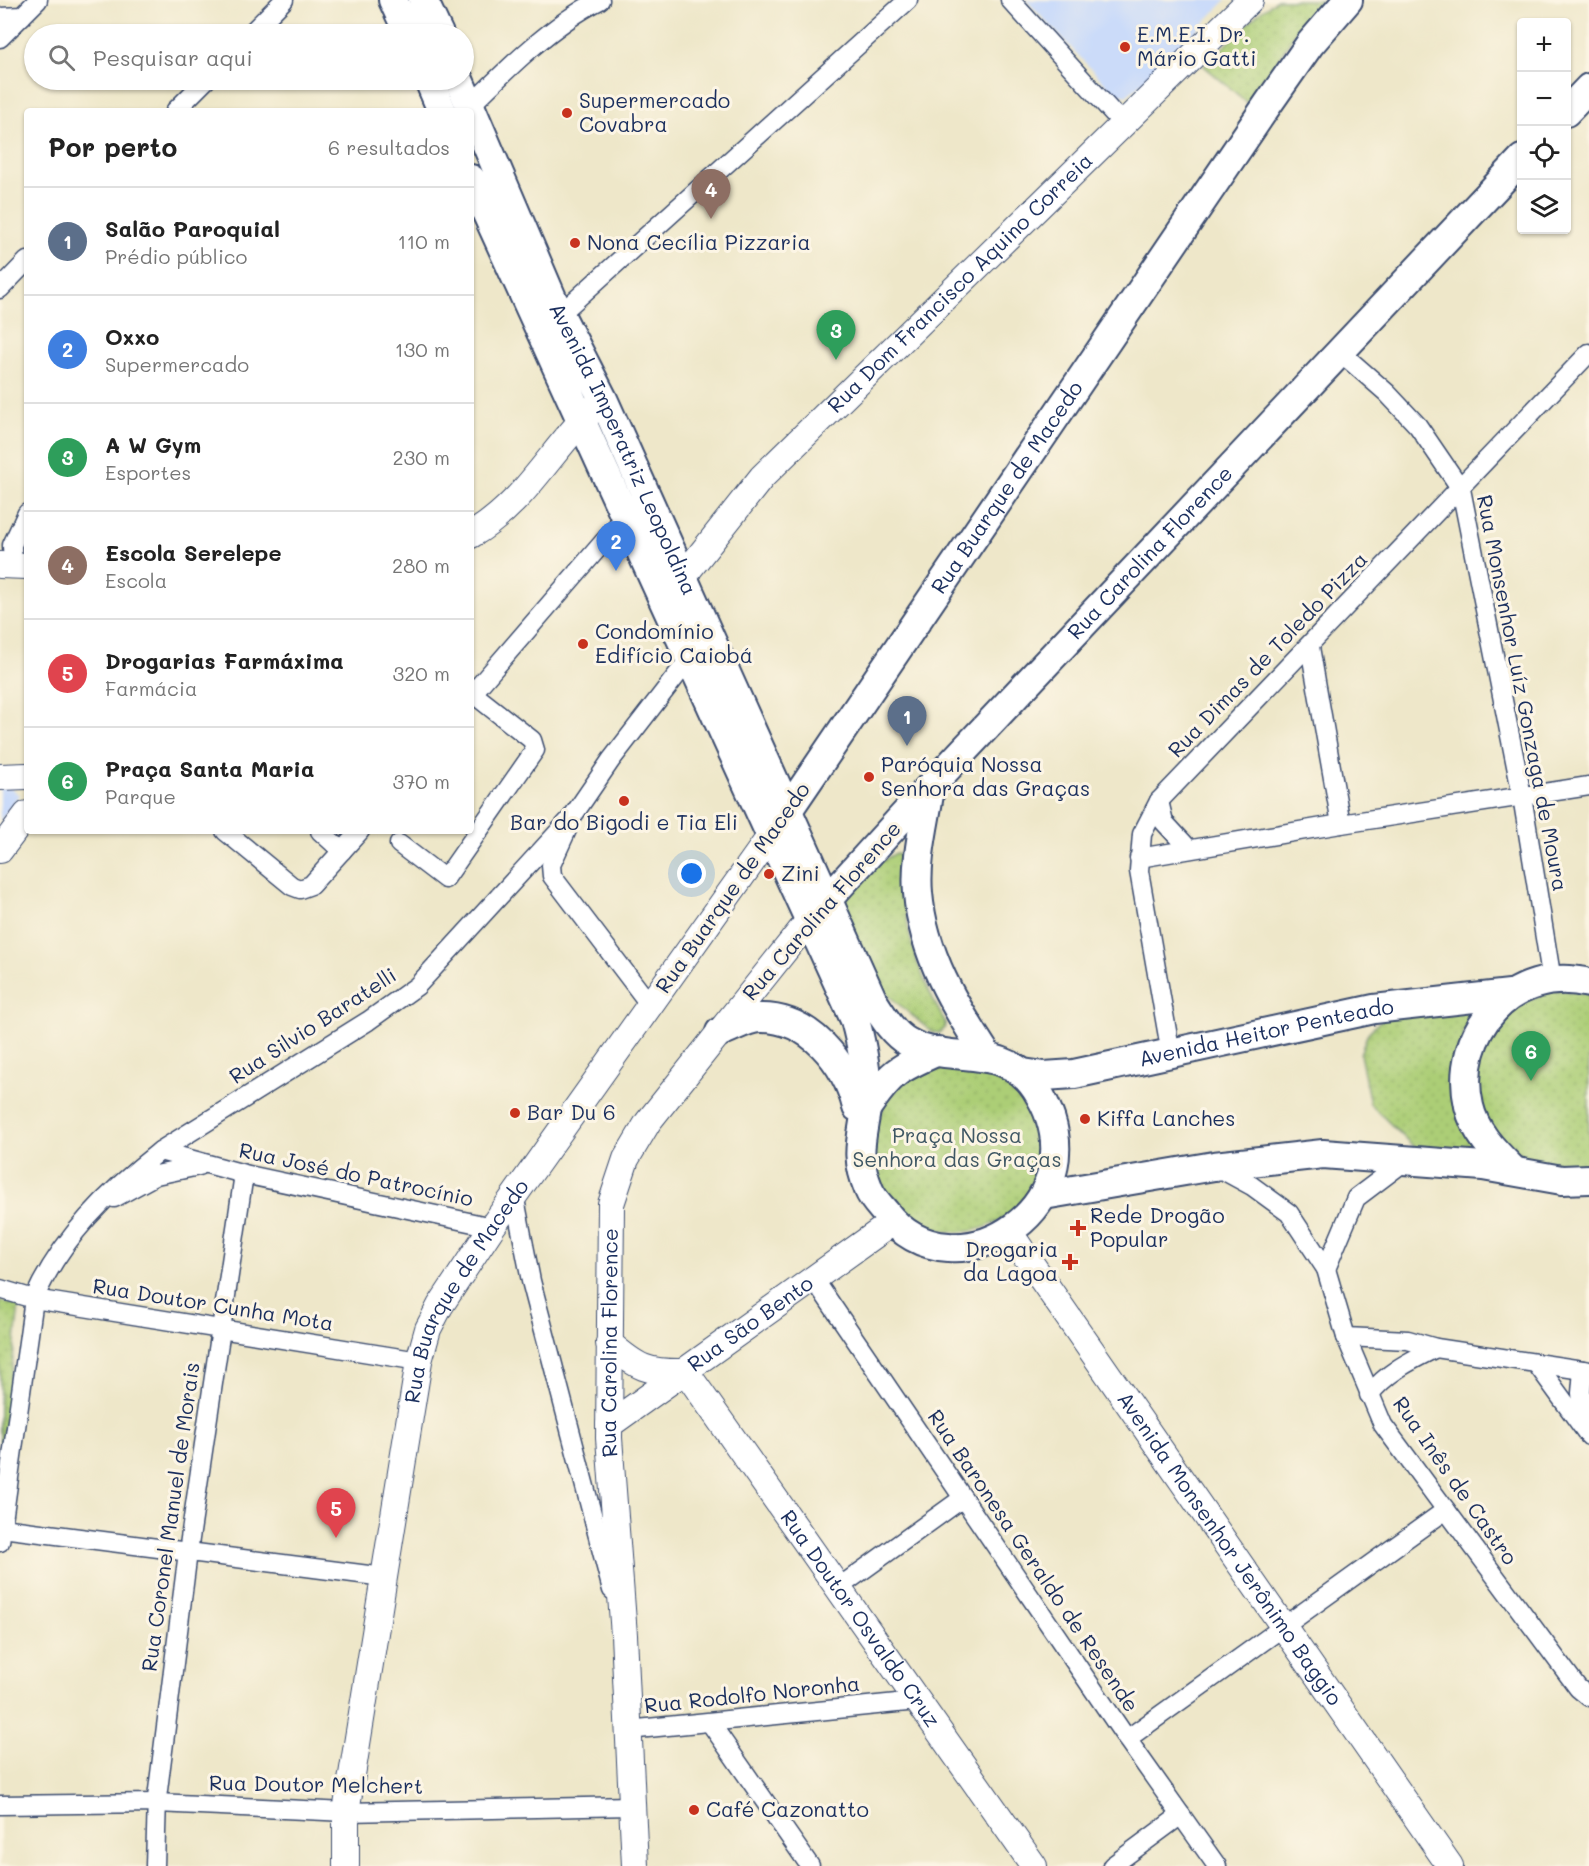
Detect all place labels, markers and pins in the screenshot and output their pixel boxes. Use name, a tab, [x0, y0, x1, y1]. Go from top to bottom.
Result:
place label: E.M.E.I. Dr. Mário Gatti	[1137, 20, 1257, 71]
marker: E.M.E.I. Dr. Mário Gatti	[1118, 40, 1132, 54]
place label: Supermercado Covabra	[579, 86, 730, 137]
marker: Supermercado Covabra	[560, 106, 574, 120]
pin: 4	[692, 170, 730, 219]
place label: Nona Cecília Pizzaria	[587, 228, 811, 255]
marker: Nona Cecília Pizzaria	[568, 236, 582, 250]
pin: 3	[816, 310, 856, 360]
pin: 2	[596, 522, 636, 571]
place label: Condomínio Edifício Caiobá	[595, 617, 753, 668]
marker: Condomínio Edifício Caiobá	[576, 637, 590, 651]
pin: 1	[888, 696, 926, 746]
place label: Paróquia Nossa Senhora das Graças	[881, 750, 1090, 801]
marker: Paróquia Nossa Senhora das Graças	[862, 770, 876, 784]
marker: Bar do Bigodi e Tia Eli	[617, 794, 631, 808]
place label: Bar do Bigodi e Tia Eli	[510, 808, 738, 835]
place label: Zini	[781, 859, 820, 886]
marker: Zini	[762, 867, 776, 881]
pin: 6	[1512, 1032, 1550, 1081]
place label: Bar Du 6	[527, 1098, 616, 1125]
place label: Kiffa Lanches	[1097, 1104, 1235, 1131]
marker: Bar Du 6	[508, 1106, 522, 1120]
marker: Kiffa Lanches	[1078, 1112, 1092, 1126]
place label: Rede Drogão Popular	[1090, 1201, 1225, 1252]
marker: Rede Drogão Popular	[1071, 1221, 1085, 1235]
place label: Drogaria da Lagoa	[963, 1235, 1058, 1286]
marker: Drogaria da Lagoa	[1063, 1255, 1077, 1269]
pin: 5	[316, 1488, 356, 1538]
place label: Café Cazonatto	[706, 1795, 869, 1822]
marker: Café Cazonatto	[687, 1803, 701, 1817]

